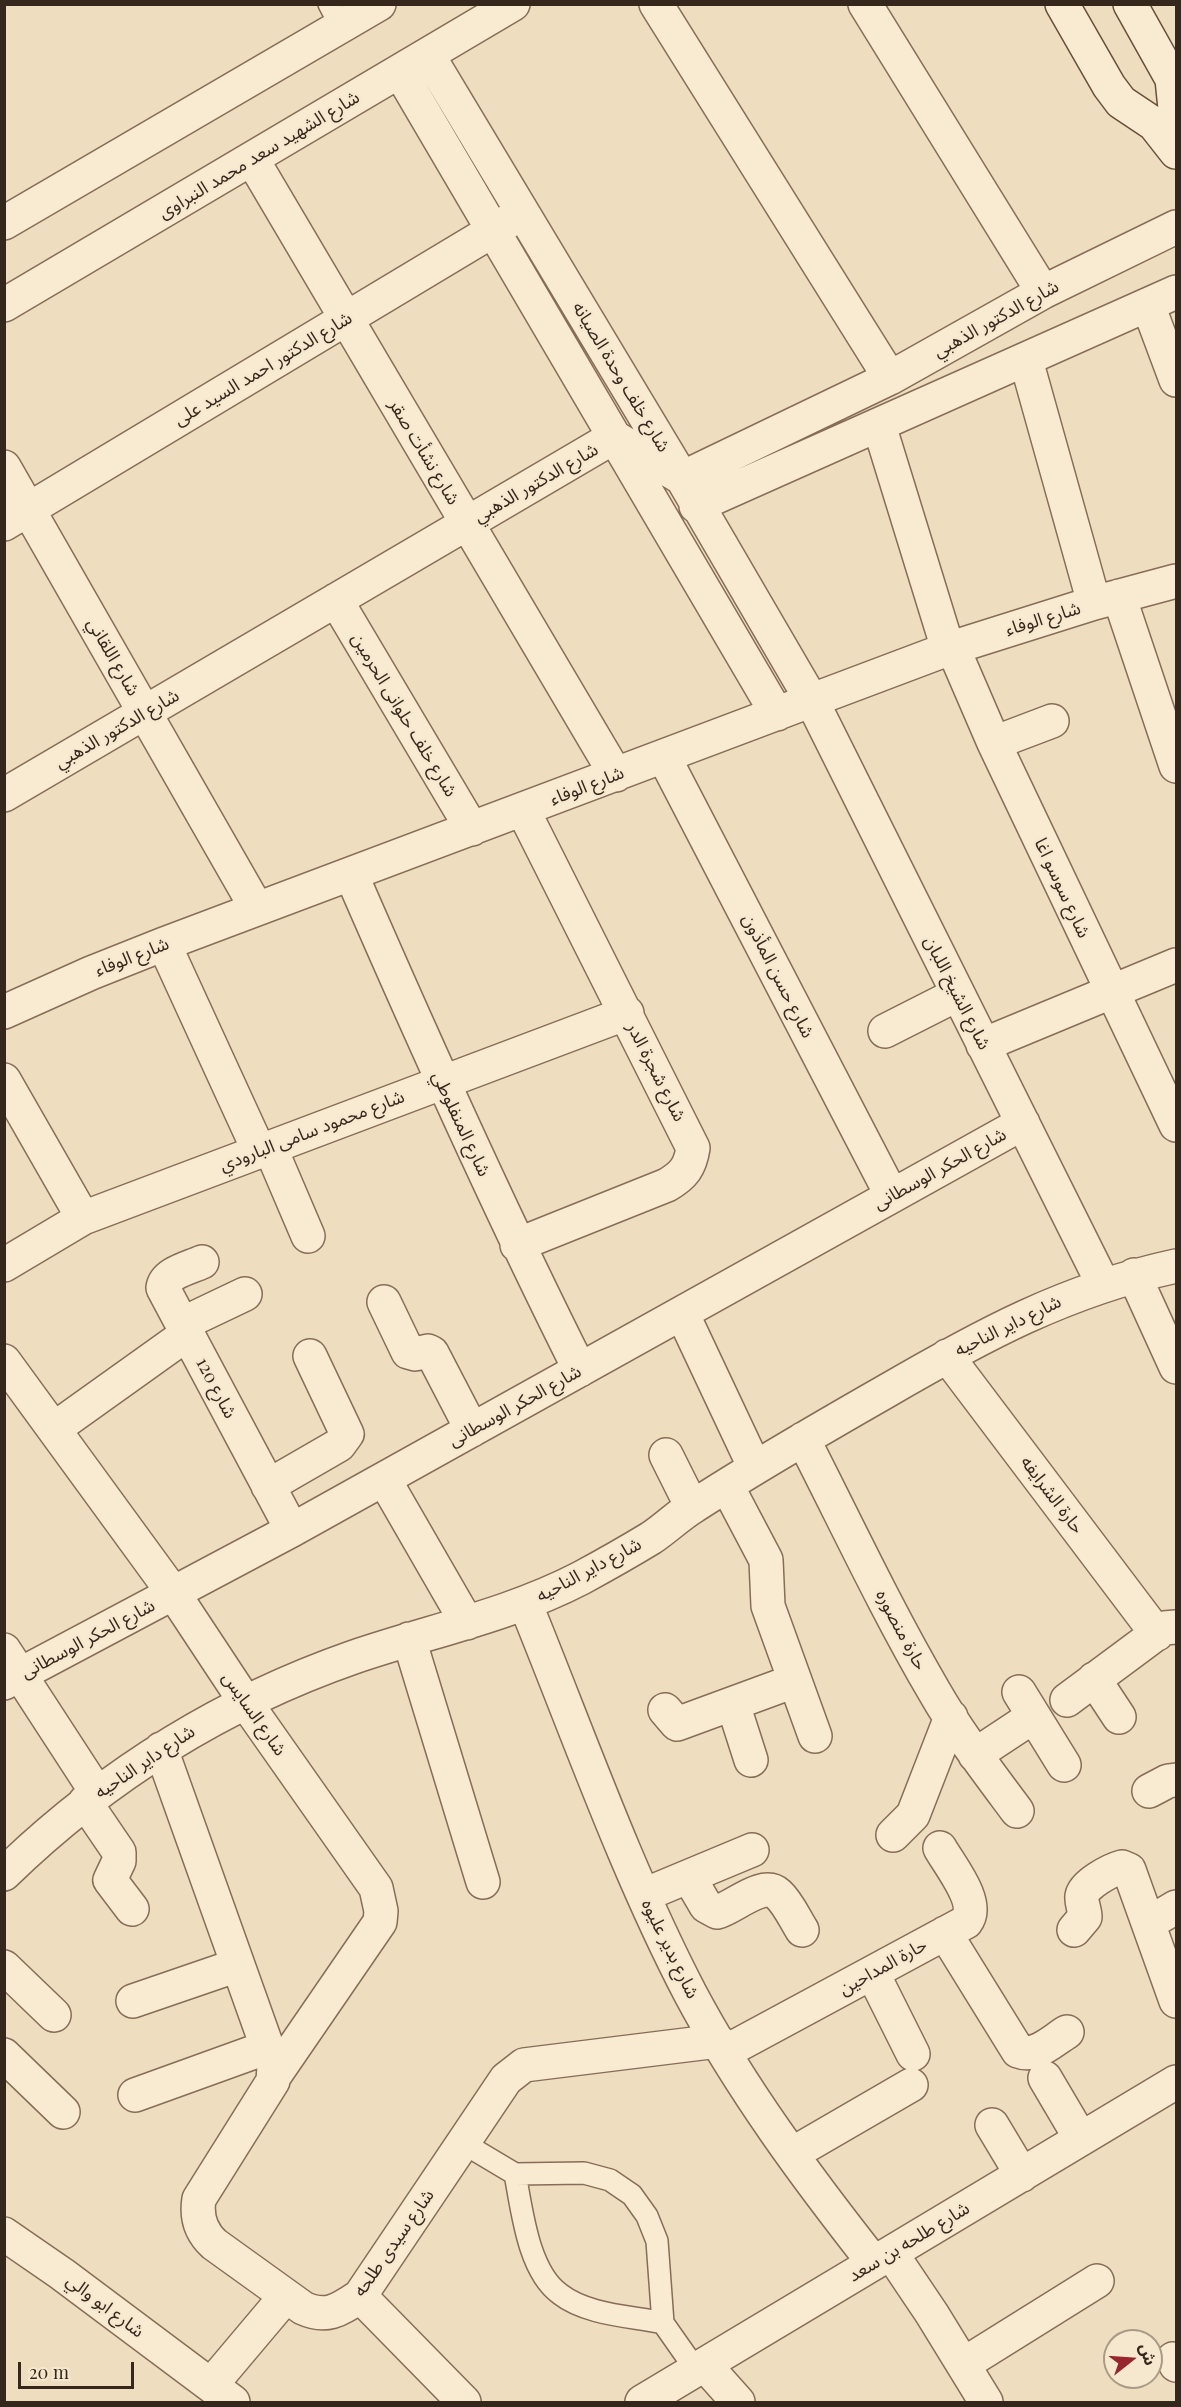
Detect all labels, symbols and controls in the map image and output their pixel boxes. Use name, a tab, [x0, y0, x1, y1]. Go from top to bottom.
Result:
street label: شارع الشهيد سعد محمد النبراوى	[155, 86, 363, 224]
street label: شارع الدكتور الذهبي	[929, 276, 1063, 362]
street label: شارع خلف وحدة الصيانه	[568, 298, 674, 456]
street label: شارع الدكتور احمد السيد على	[170, 307, 356, 431]
street label: شارع نشأت صقر	[384, 395, 464, 509]
street label: شارع الدكتور الذهبي	[470, 439, 602, 527]
street label: شارع الوفاء	[1003, 597, 1083, 641]
street label: شارع اللقاني	[82, 614, 144, 700]
street label: شارع خلف حلوانى الحرمين	[347, 629, 461, 801]
street label: شارع الدكتور الذهبي	[51, 685, 183, 773]
street label: شارع الوفاء	[547, 762, 627, 810]
street label: شارع سوسو اغا	[1029, 835, 1095, 941]
street label: شارع حسن المأذون	[737, 910, 819, 1042]
street label: شارع الشيخ اللبان	[919, 932, 995, 1054]
street label: شارع الوفاء	[92, 933, 172, 981]
street label: شارع شجرة الدر	[622, 1019, 690, 1125]
street label: شارع المنفلوطي	[427, 1068, 495, 1180]
street label: شارع محمود سامى البارودي	[217, 1086, 407, 1176]
street label: شارع الحكر الوسطانى	[870, 1124, 1010, 1214]
street label: شارع داير الناحيه	[951, 1291, 1065, 1361]
street label: شارع 120	[191, 1354, 241, 1422]
street label: شارع الحكر الوسطانى	[445, 1361, 585, 1451]
street label: حارة الشرايفه	[1016, 1452, 1088, 1538]
street label: شارع داير الناحيه	[533, 1533, 645, 1607]
street label: حارة منصوره	[871, 1586, 931, 1674]
street label: شارع الحكر الوسطانى	[17, 1595, 159, 1683]
street label: شارع السايس	[217, 1668, 291, 1760]
street label: شارع داير الناحيه	[91, 1721, 199, 1803]
street label: شارع بدير عليوه	[637, 1896, 703, 2002]
street label: حارة المداحين	[835, 1934, 931, 2000]
street label: شارع سيدى طلحه	[349, 2185, 439, 2301]
street label: شارع طلحه بن سعد	[845, 2197, 973, 2287]
street label: شارع ابو والي	[62, 2270, 148, 2342]
north arrow	[1103, 2329, 1163, 2389]
text: ش	[1136, 2341, 1162, 2368]
scale bar	[21, 2350, 136, 2388]
text: 20 m	[29, 2360, 69, 2384]

